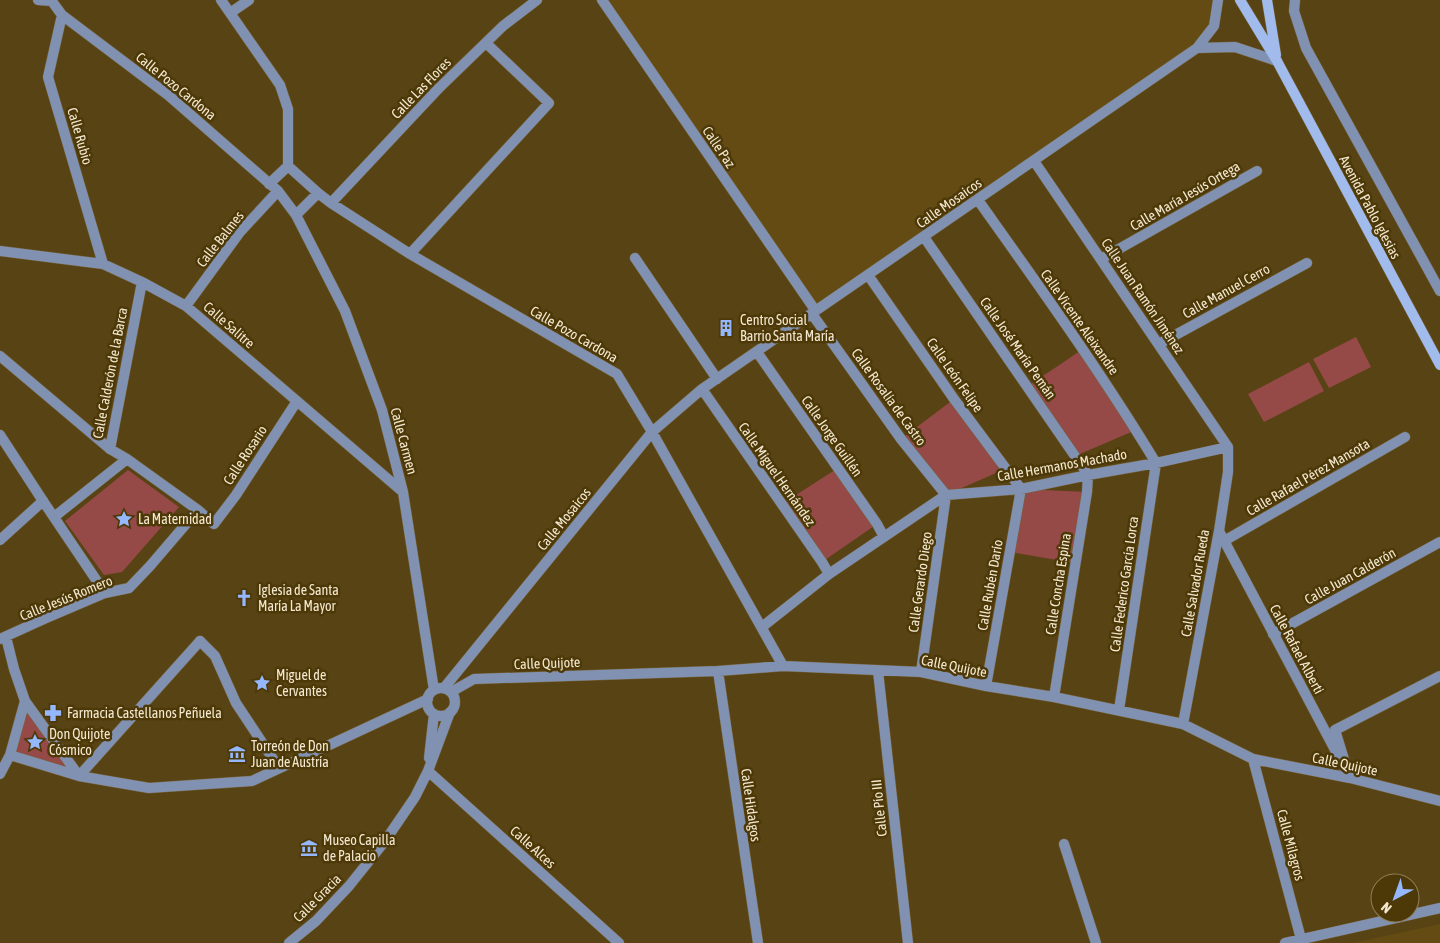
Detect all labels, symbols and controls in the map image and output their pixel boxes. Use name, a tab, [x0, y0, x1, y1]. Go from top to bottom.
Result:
street label: Calle Pozo Cardona	[133, 49, 219, 123]
street label: Calle Las Flores	[388, 54, 454, 122]
street label: Calle Rubio	[64, 106, 96, 166]
street label: Calle Paz	[699, 123, 739, 171]
street label: Avenida Pablo Iglesias	[1336, 153, 1404, 262]
street label: Calle María Jesús Ortega	[1127, 158, 1243, 234]
street label: Calle Mosaicos	[913, 175, 985, 231]
street label: Calle Balmes	[193, 208, 247, 270]
street label: Calle Juan Ramón Jiménez	[1098, 235, 1188, 357]
street label: Calle Manuel Cerro	[1180, 260, 1272, 322]
street label: Calle Vicente Aleixandre	[1038, 266, 1122, 378]
street label: Calle José María Pemán	[977, 294, 1059, 402]
street label: Calle Salitre	[200, 299, 258, 351]
street label: Calle Pozo Cardona	[527, 302, 621, 366]
street label: Calle Calderón de la Barca	[89, 306, 131, 440]
place label: Centro Social Barrio Santa María	[740, 312, 835, 344]
building icon: Centro Social Barrio Santa María	[716, 318, 736, 338]
street label: Calle León Felipe	[923, 335, 987, 415]
street label: Calle Rosalía de Castro	[848, 345, 930, 449]
street label: Calle Jorge Guillén	[798, 393, 866, 479]
street label: Calle Carmen	[387, 406, 421, 476]
street label: Calle Miguel Hernández	[735, 419, 819, 529]
street label: Calle Rosario	[220, 422, 270, 488]
street label: Calle Rafael Pérez Mansota	[1244, 435, 1372, 519]
street label: Calle Hermanos Machado	[996, 446, 1128, 484]
street label: Calle Mosaicos	[534, 485, 594, 553]
place icon: La Maternidad	[114, 509, 134, 529]
place label: La Maternidad	[138, 511, 212, 527]
street label: Calle Federico García Lorca	[1107, 515, 1141, 653]
street label: Calle Salvador Rueda	[1178, 528, 1212, 638]
street label: Calle Gerardo Diego	[905, 531, 935, 633]
street label: Calle Concha Espina	[1042, 532, 1074, 636]
street label: Calle Rubén Darío	[974, 538, 1006, 632]
street label: Calle Juan Calderón	[1302, 544, 1398, 608]
street label: Calle Jesús Romero	[17, 572, 115, 624]
place label: Iglesia de Santa María La Mayor	[258, 582, 339, 614]
church icon: Iglesia de Santa María La Mayor	[234, 588, 254, 608]
street label: Calle Rafael Alberti	[1267, 602, 1327, 696]
street label: Calle Quijote	[920, 652, 988, 680]
street label: Calle Quijote	[513, 654, 581, 672]
place label: Miguel de Cervantes	[276, 667, 327, 699]
place icon: Miguel de Cervantes	[252, 673, 272, 693]
pharmacy icon: Farmacia Castellanos Peñuela	[43, 703, 63, 723]
place label: Farmacia Castellanos Peñuela	[67, 705, 222, 721]
place label: Don Quijote Cósmico	[49, 726, 110, 758]
place icon: Don Quijote Cósmico	[25, 732, 45, 752]
place label: Torreón de Don Juan de Austría	[251, 738, 329, 770]
museum icon: Torreón de Don Juan de Austría	[227, 744, 247, 764]
street label: Calle Quijote	[1311, 749, 1379, 779]
street label: Calle Hidalgos	[738, 767, 764, 843]
street label: Calle Pío III	[868, 779, 890, 837]
street label: Calle Milagros	[1274, 808, 1308, 882]
street label: Calle Alces	[507, 823, 559, 871]
place label: Museo Capilla de Palacio	[323, 832, 395, 864]
museum icon: Museo Capilla de Palacio	[299, 838, 319, 858]
street label: Calle Gracia	[290, 871, 344, 925]
north arrow	[1370, 873, 1420, 923]
text: N	[1378, 899, 1395, 917]

